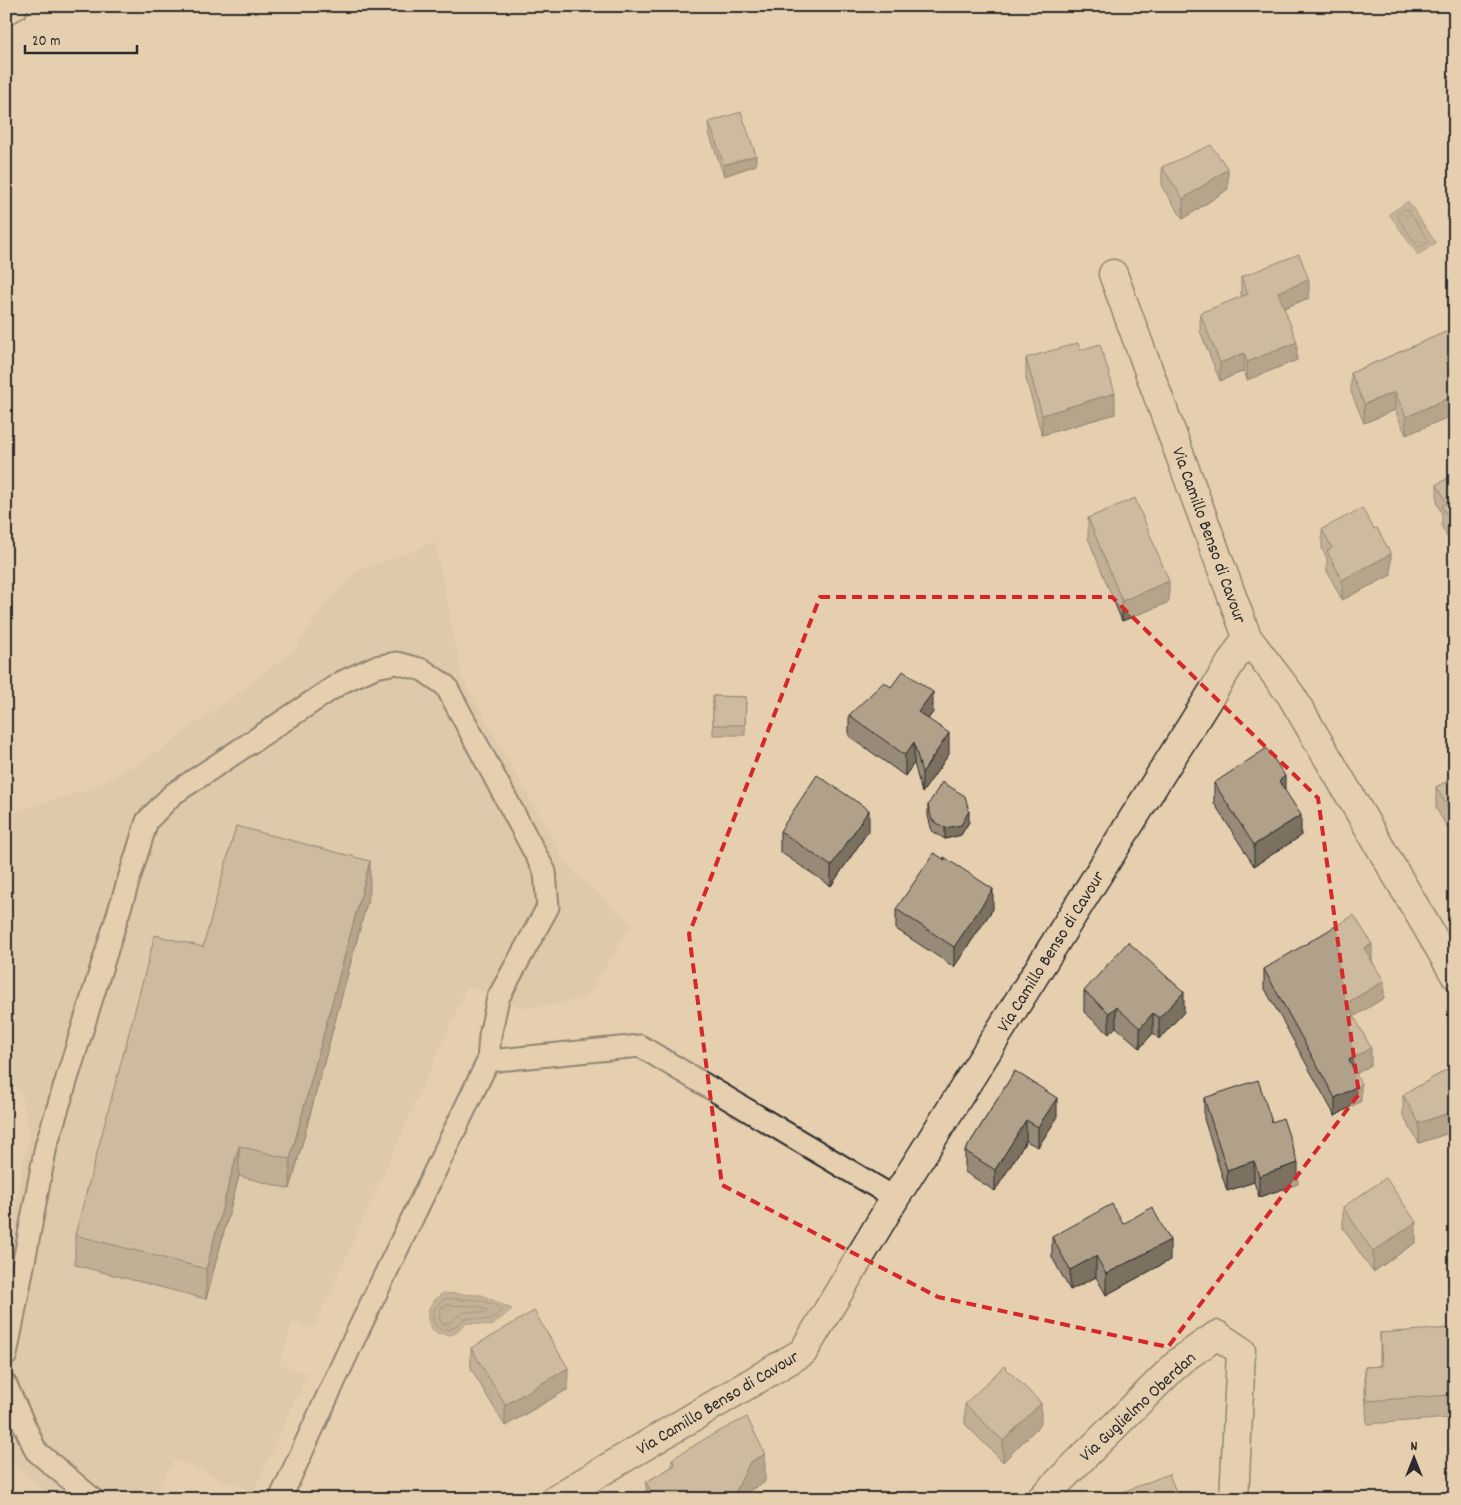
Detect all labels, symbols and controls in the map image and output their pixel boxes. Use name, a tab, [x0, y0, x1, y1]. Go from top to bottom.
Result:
scale bar	[25, 22, 138, 54]
text: 20 m	[32, 31, 60, 53]
street label: Via Camillo Benso di Cavour	[1164, 444, 1251, 628]
street label: Via Camillo Benso di Cavour	[992, 867, 1112, 1038]
street label: Via Camillo Benso di Cavour	[632, 1345, 805, 1463]
street label: Via Guglielmo Oberdan	[1075, 1347, 1203, 1469]
north arrow	[1388, 1432, 1438, 1482]
text: N	[1411, 1437, 1418, 1457]

